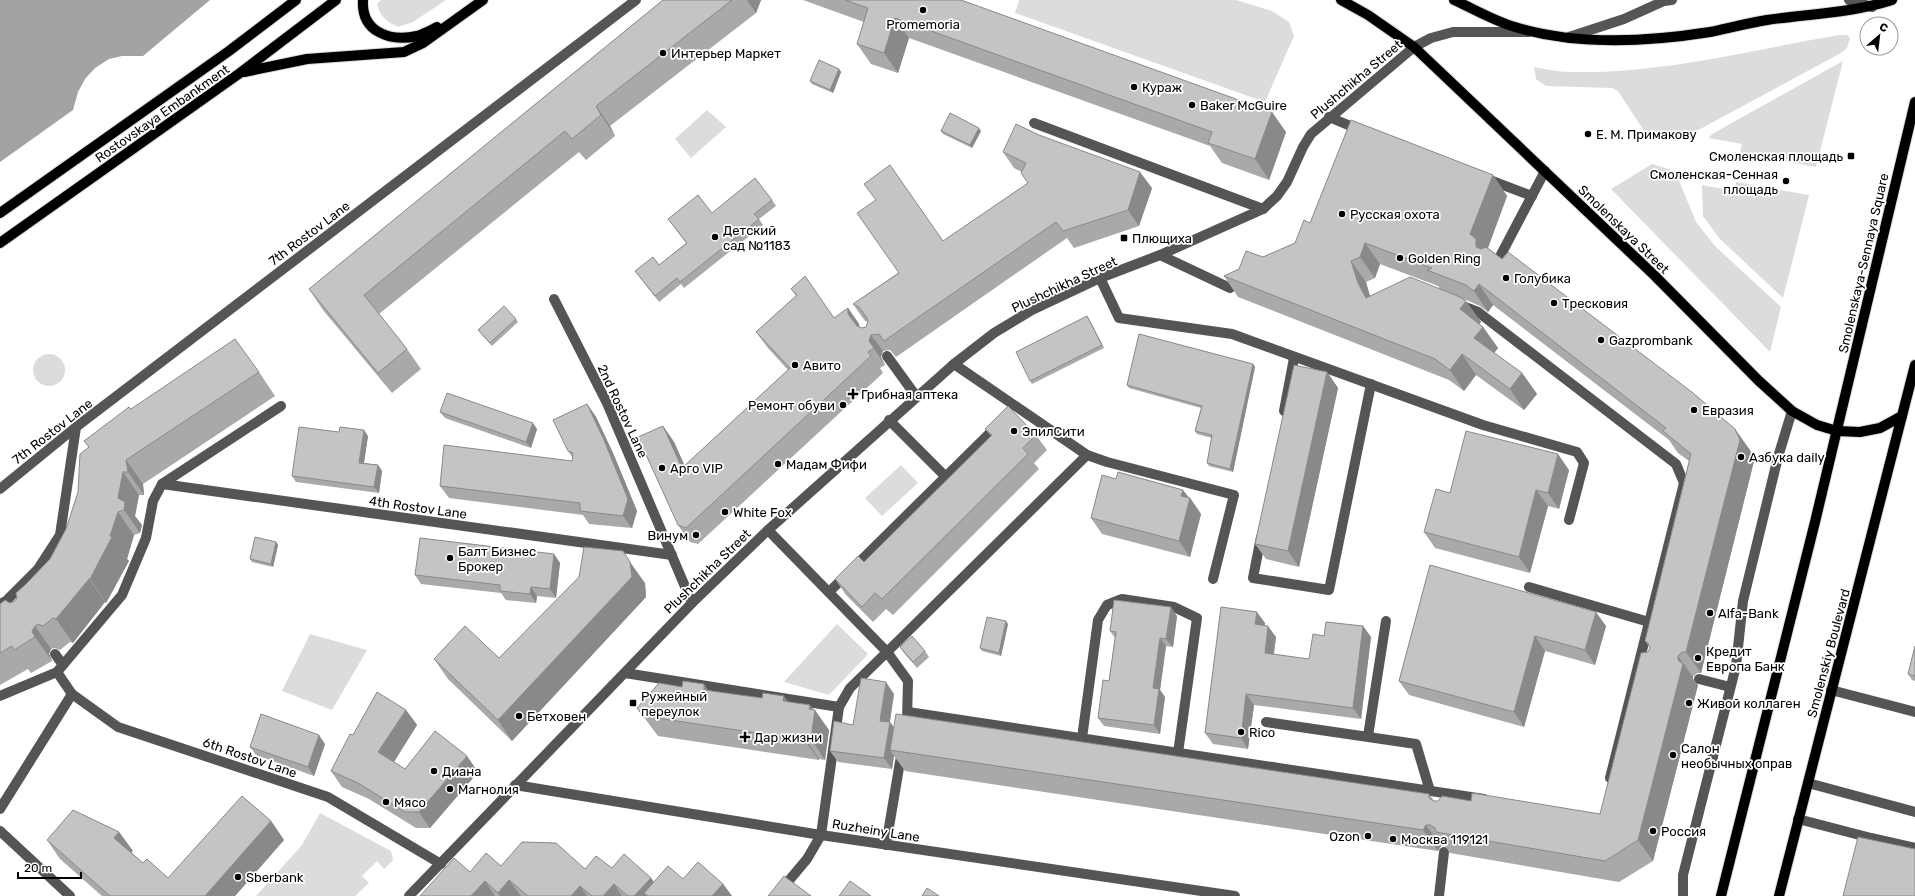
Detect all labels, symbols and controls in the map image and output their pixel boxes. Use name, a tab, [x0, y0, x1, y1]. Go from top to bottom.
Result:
marker: Promemoria	[918, 5, 928, 15]
north arrow	[1859, 16, 1899, 56]
place label: Promemoria	[886, 17, 960, 32]
text: С	[1877, 20, 1890, 35]
street label: Plushchikha Street	[1308, 37, 1405, 122]
place label: Интерьер Маркет	[671, 46, 781, 61]
marker: Интерьер Маркет	[658, 48, 668, 58]
street label: Rostovskaya Embankment	[92, 61, 232, 165]
place label: Кураж	[1142, 80, 1183, 95]
marker: Кураж	[1129, 82, 1139, 92]
place label: Baker McGuire	[1200, 98, 1287, 113]
marker: Baker McGuire	[1187, 100, 1197, 110]
place label: Е. М. Примакову	[1596, 127, 1697, 142]
marker: Е. М. Примакову	[1583, 129, 1593, 139]
place label: Смоленская площадь	[1709, 149, 1843, 164]
marker: Смоленская площадь	[1846, 151, 1856, 161]
place label: Смоленская-Сенная площадь	[1650, 167, 1778, 197]
street label: Smolenskaya-Sennaya Square	[1835, 172, 1892, 355]
marker: Смоленская-Сенная площадь	[1781, 176, 1791, 186]
street label: Smolenskaya Street	[1575, 182, 1672, 277]
street label: 7th Rostov Lane	[266, 198, 353, 269]
place label: Русская охота	[1350, 207, 1440, 222]
marker: Русская охота	[1337, 209, 1347, 219]
place label: Детский сад №1183	[723, 223, 791, 253]
place label: Плющиха	[1132, 231, 1192, 246]
marker: Детский сад №1183	[710, 232, 720, 242]
marker: Плющиха	[1119, 233, 1129, 243]
place label: Golden Ring	[1408, 251, 1481, 267]
street label: Plushchikha Street	[1009, 253, 1119, 315]
marker: Golden Ring	[1395, 253, 1405, 263]
place label: Голубика	[1514, 271, 1571, 286]
marker: Голубика	[1501, 273, 1511, 283]
place label: Тресковия	[1562, 296, 1628, 311]
marker: Тресковия	[1549, 298, 1559, 308]
place label: Gazprombank	[1609, 333, 1693, 348]
marker: Gazprombank	[1596, 335, 1606, 345]
place label: Авито	[803, 358, 841, 373]
marker: Авито	[790, 360, 800, 370]
street label: 2nd Rostov Lane	[594, 362, 651, 460]
place label: Грибная аптека	[861, 387, 958, 402]
marker: Грибная аптека	[848, 389, 858, 399]
street label: 7th Rostov Lane	[9, 396, 95, 467]
place label: Ремонт обуви	[748, 398, 835, 413]
marker: Ремонт обуви	[838, 400, 848, 410]
place label: Евразия	[1702, 403, 1754, 418]
marker: Евразия	[1689, 405, 1699, 415]
place label: ЭпилСити	[1022, 424, 1085, 439]
marker: ЭпилСити	[1009, 426, 1019, 436]
place label: Азбука daily	[1749, 450, 1825, 465]
marker: Азбука daily	[1736, 452, 1746, 462]
place label: Мадам Фифи	[786, 457, 867, 472]
marker: Мадам Фифи	[773, 459, 783, 469]
place label: Арго VIP	[670, 461, 723, 476]
marker: Арго VIP	[657, 463, 667, 473]
street label: 4th Rostov Lane	[368, 493, 468, 522]
place label: White Fox	[733, 505, 792, 520]
marker: White Fox	[720, 507, 730, 517]
street label: Plushchikha Street	[661, 526, 754, 617]
place label: Винум	[647, 528, 688, 543]
marker: Винум	[691, 530, 701, 540]
place label: Балт Бизнес Брокер	[458, 544, 536, 574]
marker: Балт Бизнес Брокер	[445, 553, 455, 563]
street label: Smolenskiy Boulevard	[1804, 587, 1853, 719]
place label: Alfa-Bank	[1718, 606, 1779, 621]
marker: Alfa-Bank	[1705, 608, 1715, 618]
place label: Кредит Европа Банк	[1706, 644, 1785, 674]
marker: Кредит Европа Банк	[1693, 653, 1703, 663]
place label: Ружейный переулок	[641, 689, 707, 719]
place label: Живой коллаген	[1697, 696, 1801, 711]
marker: Ружейный переулок	[628, 698, 638, 708]
marker: Живой коллаген	[1684, 698, 1694, 708]
place label: Бетховен	[527, 709, 586, 724]
marker: Бетховен	[514, 711, 524, 721]
place label: Rico	[1249, 725, 1275, 740]
marker: Rico	[1236, 727, 1246, 737]
place label: Дар жизни	[754, 730, 822, 745]
marker: Дар жизни	[739, 731, 751, 743]
street label: 6th Rostov Lane	[201, 734, 299, 781]
place label: Салон необычных оправ	[1681, 741, 1792, 771]
marker: Салон необычных оправ	[1668, 750, 1678, 760]
place label: Диана	[442, 764, 481, 779]
marker: Диана	[429, 766, 439, 776]
place label: Магнолия	[458, 782, 519, 797]
marker: Магнолия	[445, 784, 455, 794]
place label: Мясо	[394, 795, 426, 810]
marker: Мясо	[381, 797, 391, 807]
street label: Ruzheiny Lane	[831, 816, 921, 845]
place label: Россия	[1661, 824, 1706, 839]
marker: Россия	[1648, 826, 1658, 836]
place label: Ozon	[1329, 829, 1360, 844]
marker: Ozon	[1363, 831, 1373, 841]
place label: Москва 119121	[1401, 832, 1488, 847]
marker: Москва 119121	[1388, 834, 1398, 844]
scale bar	[18, 854, 81, 880]
text: 20 m	[24, 861, 52, 875]
place label: Sberbank	[246, 870, 304, 885]
marker: Sberbank	[233, 872, 243, 882]

